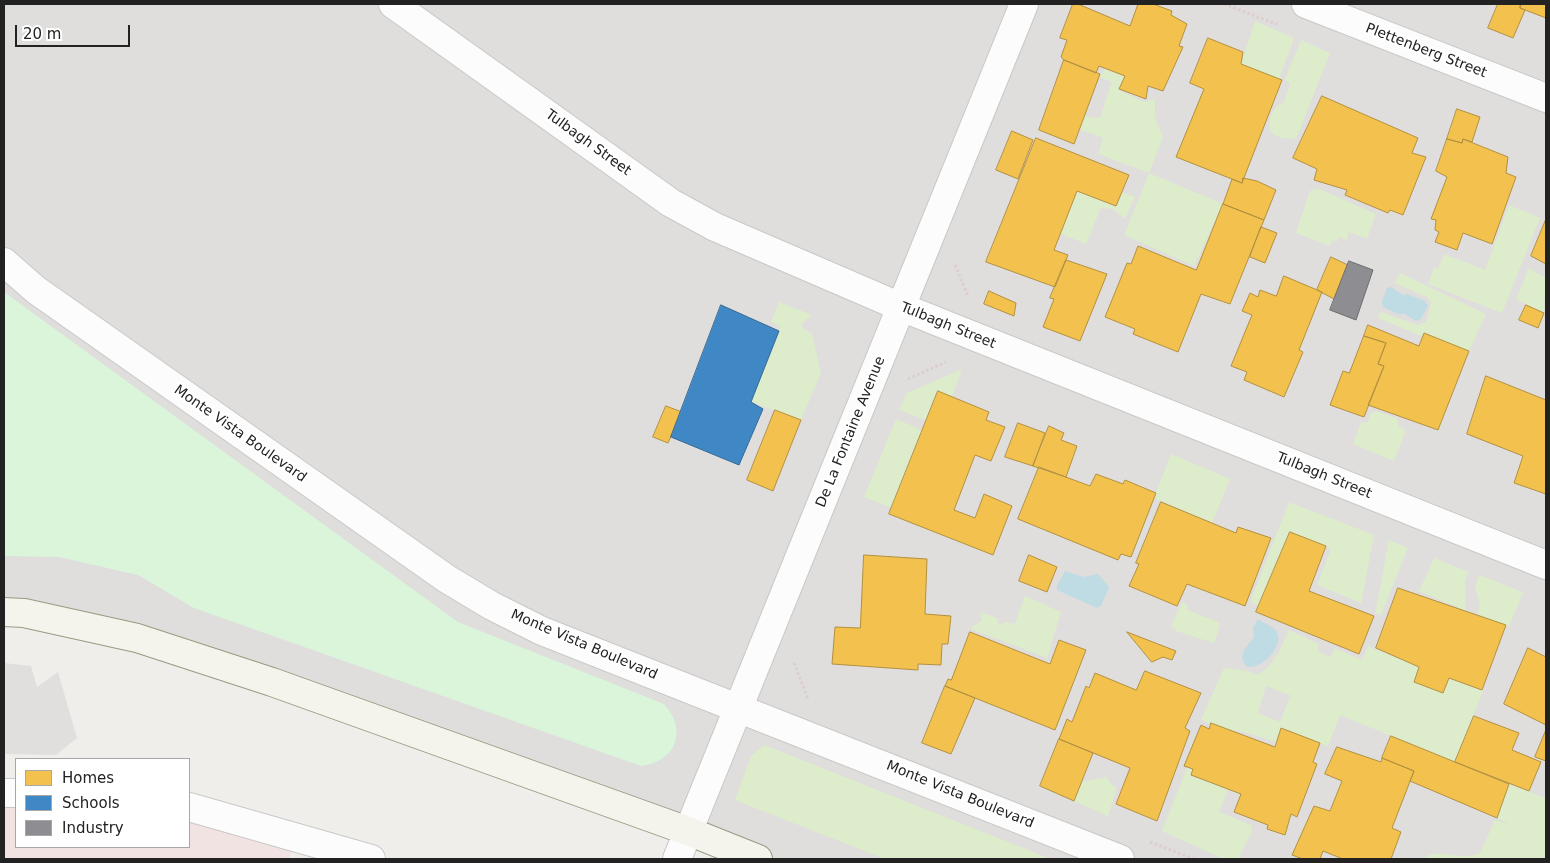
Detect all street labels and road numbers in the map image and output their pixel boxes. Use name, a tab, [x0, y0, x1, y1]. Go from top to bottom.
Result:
street label: Plettenberg Street	[1363, 20, 1489, 82]
street label: Tulbagh Street	[542, 106, 634, 180]
street label: Tulbagh Street	[898, 299, 998, 353]
street label: De La Fontaine Avenue	[813, 354, 889, 510]
street label: Monte Vista Boulevard	[171, 382, 309, 486]
street label: Tulbagh Street	[1274, 449, 1374, 503]
street label: Monte Vista Boulevard	[508, 606, 660, 684]
street label: Monte Vista Boulevard	[884, 758, 1036, 832]

